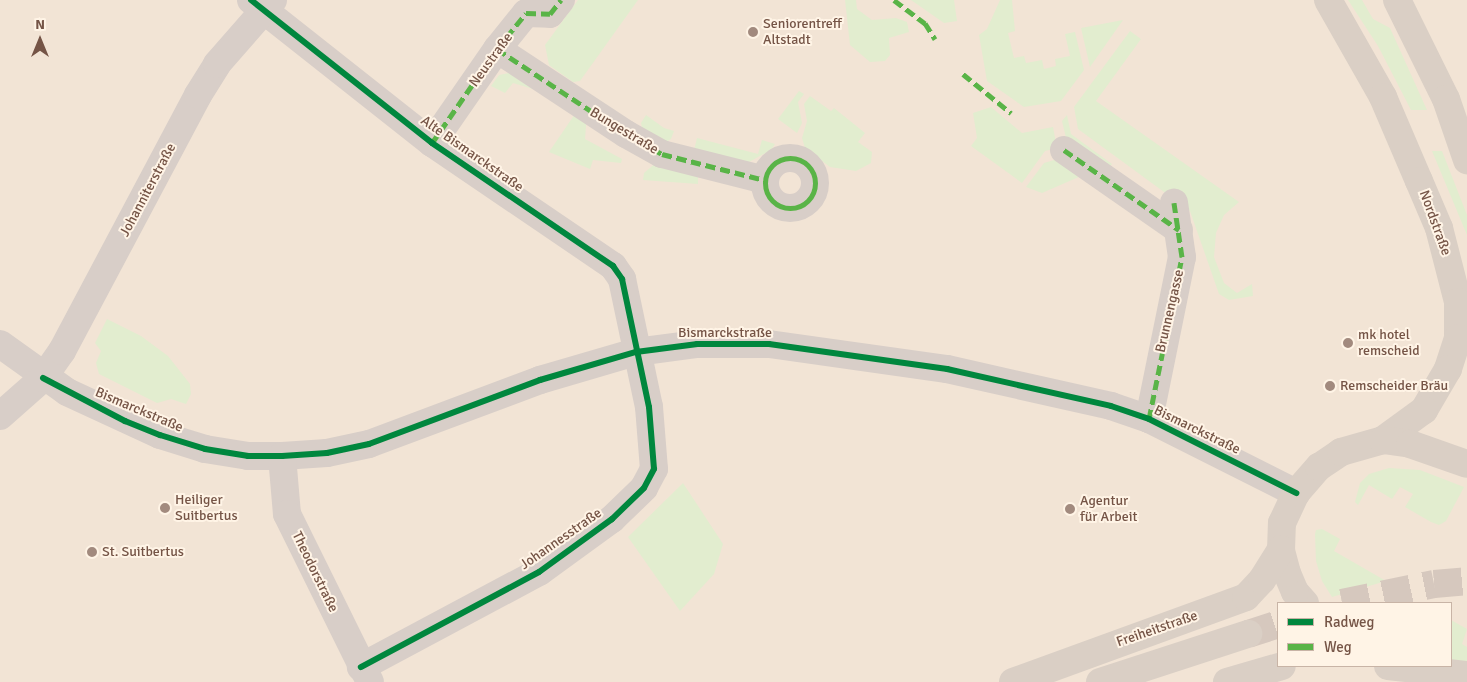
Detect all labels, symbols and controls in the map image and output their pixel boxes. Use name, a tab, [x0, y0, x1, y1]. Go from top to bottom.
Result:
north arrow	[15, 15, 65, 65]
text: N	[35, 16, 45, 33]
place label: Seniorentreff Altstadt	[763, 16, 842, 48]
marker: Seniorentreff Altstadt	[747, 26, 759, 38]
street label: Neustraße	[466, 30, 516, 90]
street label: Bungestraße	[587, 104, 661, 158]
street label: Alte Bismarckstraße	[418, 112, 526, 196]
street label: Johanniterstraße	[116, 141, 180, 239]
street label: Nordstraße	[1415, 188, 1455, 258]
street label: Brunnengasse	[1152, 268, 1188, 354]
street label: Bismarckstraße	[678, 325, 772, 341]
place label: mk hotel remscheid	[1358, 327, 1420, 360]
marker: mk hotel remscheid	[1342, 337, 1354, 349]
place label: Remscheider Bräu	[1340, 378, 1448, 394]
marker: Remscheider Bräu	[1324, 380, 1336, 392]
street label: Bismarckstraße	[92, 384, 186, 436]
street label: Bismarckstraße	[1151, 402, 1243, 458]
place label: Heiliger Suitbertus	[175, 492, 238, 524]
place label: Agentur für Arbeit	[1080, 493, 1137, 526]
marker: Heiliger Suitbertus	[159, 502, 171, 514]
marker: Agentur für Arbeit	[1064, 503, 1076, 515]
street label: Johannesstraße	[517, 505, 605, 573]
street label: Theodorstraße	[288, 529, 342, 615]
place label: St. Suitbertus	[102, 544, 184, 560]
marker: St. Suitbertus	[86, 546, 98, 558]
legend	[1277, 602, 1452, 667]
street label: Freiheitstraße	[1114, 607, 1200, 651]
text: Radweg	[1324, 613, 1374, 631]
text: Weg	[1324, 638, 1352, 656]

